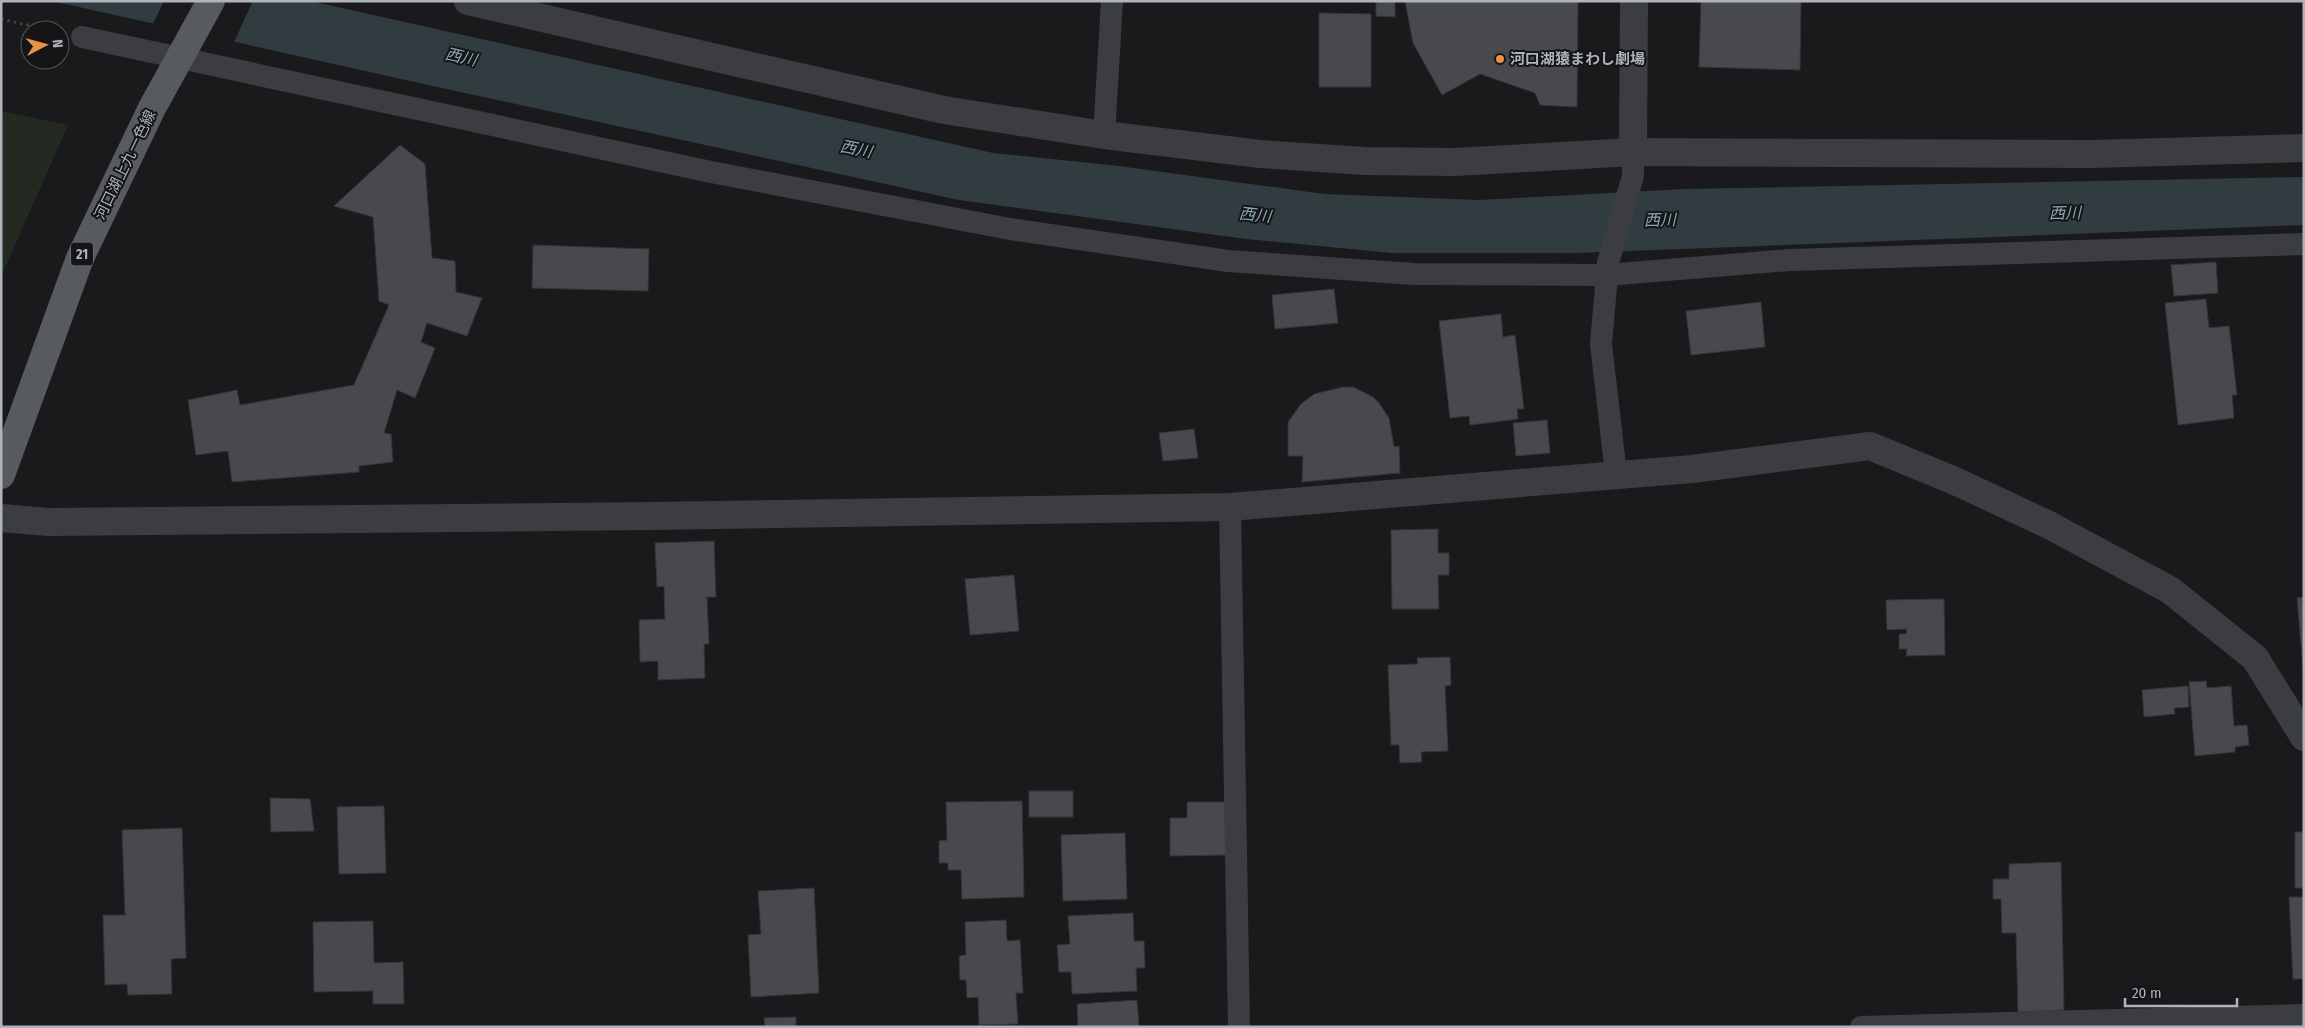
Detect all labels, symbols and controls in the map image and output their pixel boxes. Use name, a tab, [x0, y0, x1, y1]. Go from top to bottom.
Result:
north arrow	[20, 20, 70, 70]
text: N	[49, 39, 66, 49]
water label: 西川	[443, 44, 481, 70]
place label: 河口湖猿まわし劇場	[1510, 50, 1645, 68]
marker: 河口湖猿まわし劇場	[1494, 53, 1506, 65]
street label: 河口湖上九一色線	[91, 107, 159, 223]
water label: 西川	[838, 137, 875, 162]
water label: 西川	[2049, 203, 2083, 223]
water label: 西川	[1238, 204, 1274, 226]
water label: 西川	[1644, 210, 1678, 230]
road number: 21	[71, 242, 93, 266]
scale bar	[2125, 976, 2238, 1008]
text: 20 m	[2132, 984, 2162, 1002]

